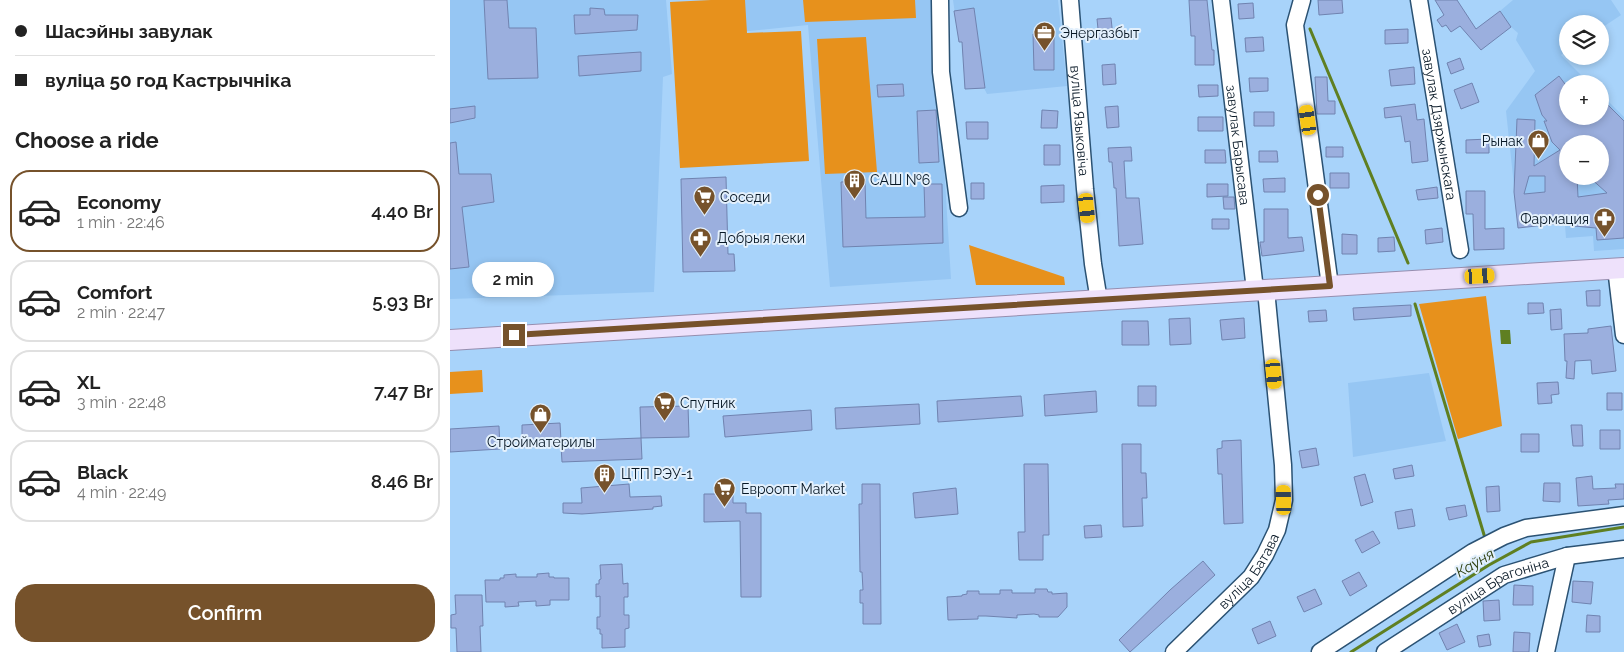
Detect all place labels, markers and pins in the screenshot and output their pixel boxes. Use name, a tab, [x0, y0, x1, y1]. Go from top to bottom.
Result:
office icon: Энергазбыт	[1032, 21, 1056, 52]
place label: Энергазбыт	[1060, 25, 1140, 41]
shop icon: Рынак	[1527, 129, 1551, 160]
place label: Рынак	[1482, 133, 1523, 149]
building icon: САШ №6	[842, 168, 866, 199]
place label: САШ №6	[870, 172, 930, 188]
supermarket icon: Соседи	[692, 185, 716, 216]
place label: Соседи	[720, 189, 770, 205]
pharmacy icon: Фармация	[1593, 207, 1617, 238]
place label: Фармация	[1520, 211, 1589, 227]
pharmacy icon: Добрыя леки	[689, 226, 713, 257]
place label: Добрыя леки	[717, 230, 805, 246]
supermarket icon: Спутник	[652, 391, 676, 422]
place label: Спутник	[680, 395, 736, 411]
shop icon: Стройматерилы	[529, 402, 553, 433]
place label: Стройматерилы	[487, 434, 595, 450]
building icon: ЦТП РЭУ-1	[593, 462, 617, 493]
place label: ЦТП РЭУ-1	[621, 466, 693, 482]
supermarket icon: Евроопт Market	[713, 477, 737, 508]
place label: Евроопт Market	[741, 481, 845, 497]

